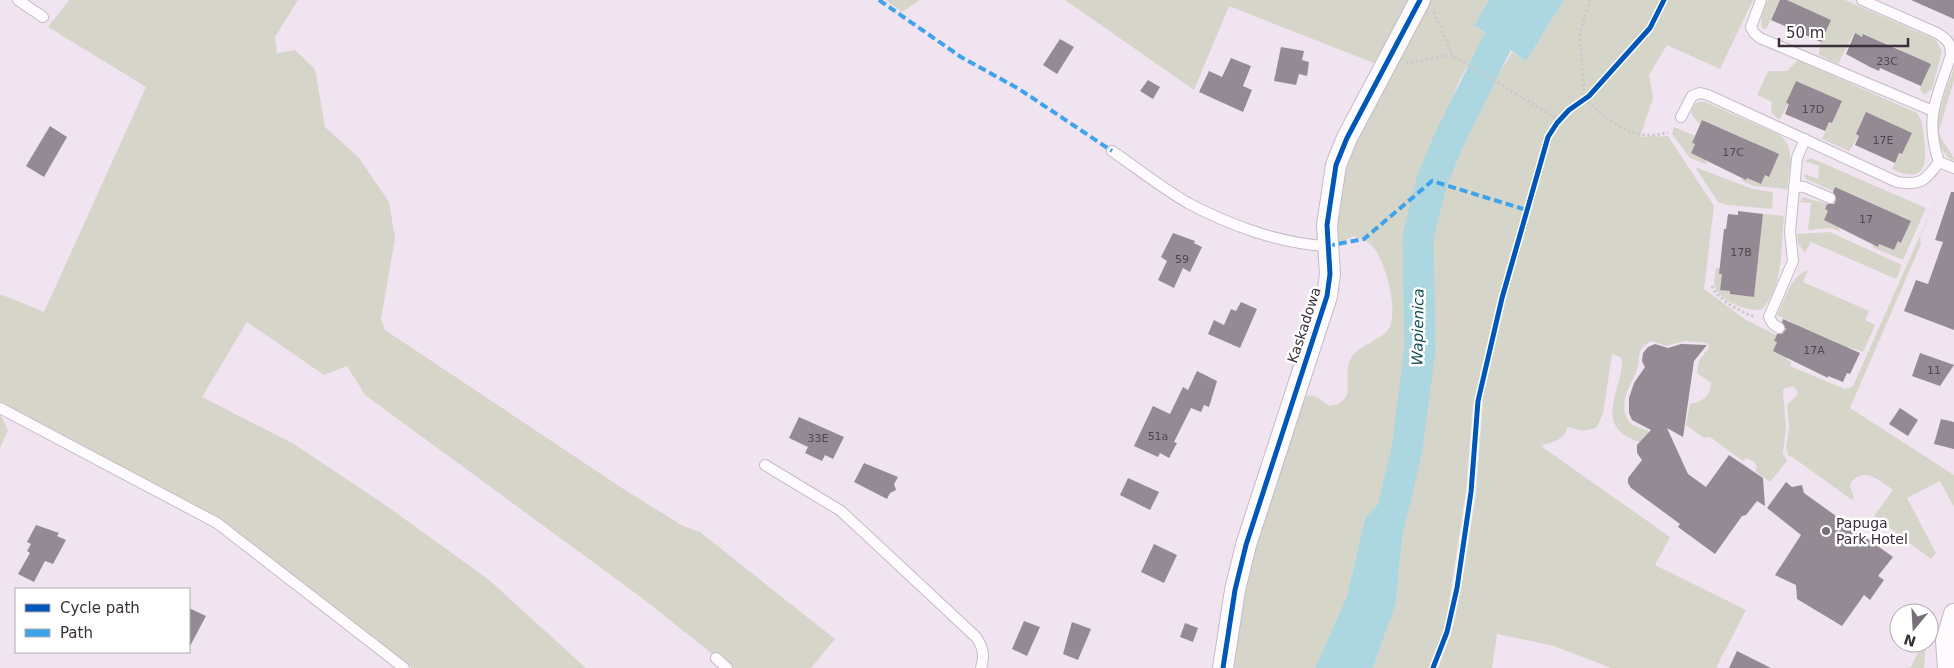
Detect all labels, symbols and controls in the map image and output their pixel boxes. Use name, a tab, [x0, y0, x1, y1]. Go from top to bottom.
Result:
scale bar	[1779, 15, 1908, 47]
text: 50 m	[1786, 24, 1824, 42]
house number: 23C	[1876, 55, 1898, 68]
house number: 17D	[1802, 103, 1824, 116]
house number: 17E	[1873, 134, 1894, 147]
house number: 17C	[1722, 146, 1744, 159]
house number: 17	[1859, 213, 1873, 226]
house number: 17B	[1730, 246, 1752, 259]
house number: 59	[1175, 253, 1189, 266]
street label: Kaskadowa	[1284, 285, 1324, 365]
water label: Wapienica	[1408, 288, 1428, 366]
house number: 17A	[1803, 344, 1825, 357]
house number: 11	[1927, 364, 1941, 377]
house number: 51a	[1148, 430, 1168, 443]
house number: 33E	[808, 432, 829, 445]
place label: Papuga Park Hotel	[1836, 515, 1908, 547]
marker: Papuga Park Hotel	[1820, 525, 1832, 537]
legend	[15, 588, 190, 653]
text: Cycle path	[60, 599, 140, 617]
north arrow	[1889, 603, 1939, 653]
text: Path	[60, 624, 93, 642]
text: N	[1902, 631, 1918, 650]

